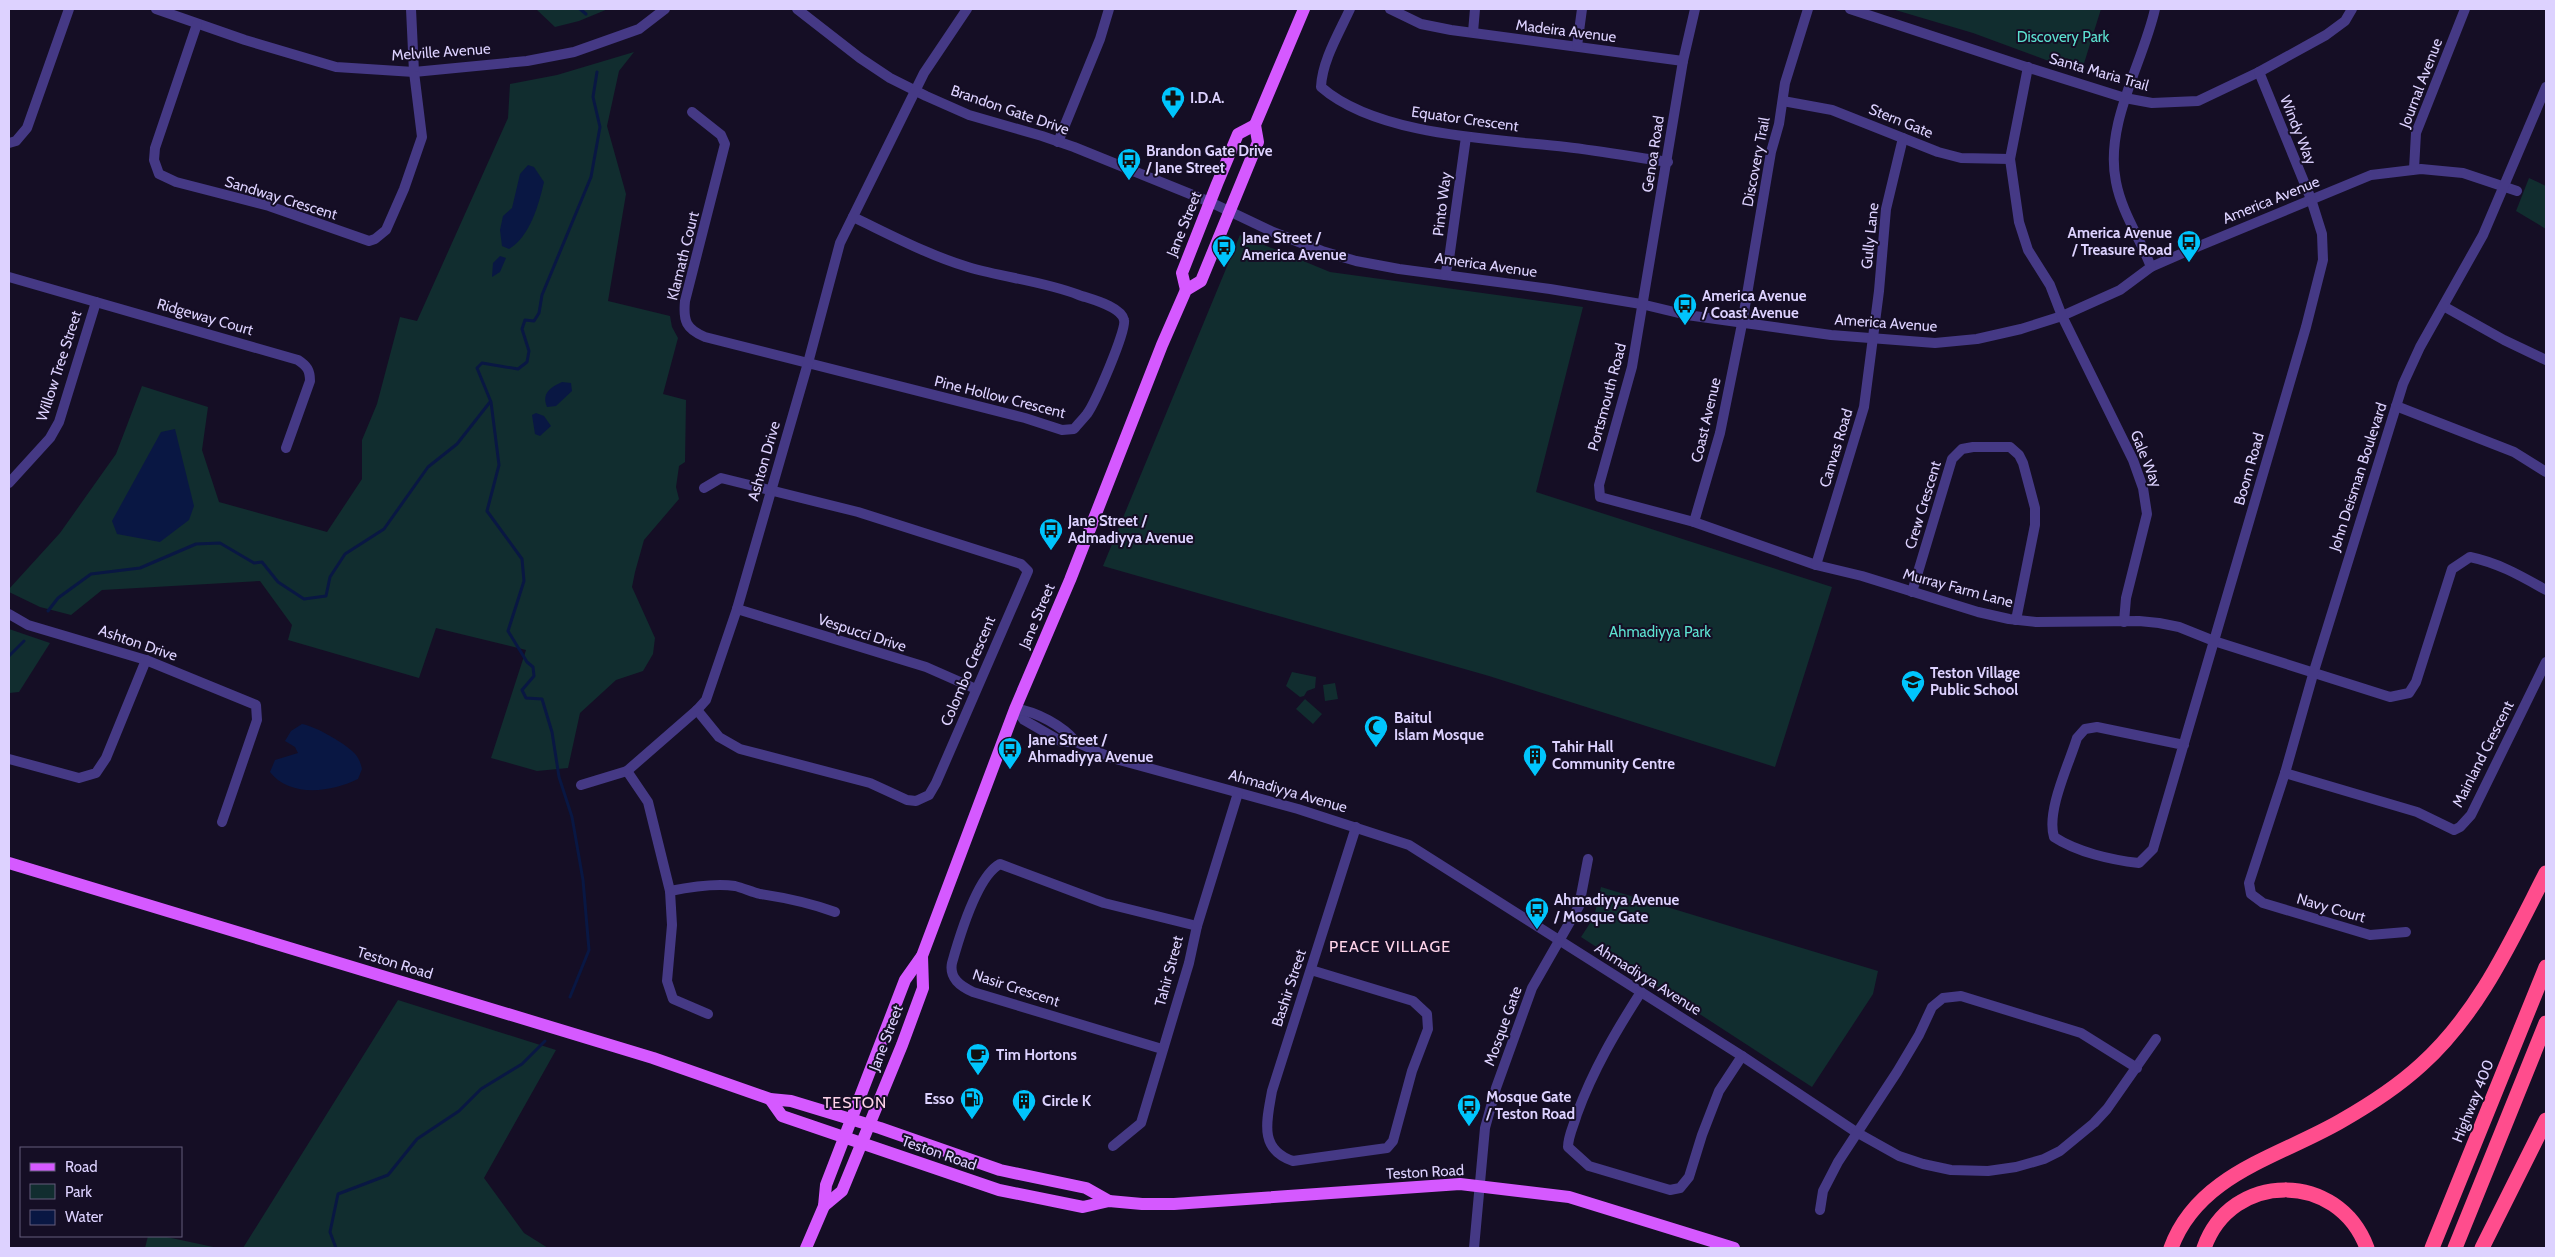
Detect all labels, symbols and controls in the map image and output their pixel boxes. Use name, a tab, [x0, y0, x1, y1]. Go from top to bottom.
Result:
street label: Madeira Avenue	[1515, 16, 1618, 46]
park label: Discovery Park	[2017, 28, 2110, 46]
street label: Journal Avenue	[2395, 35, 2446, 131]
street label: Melville Avenue	[391, 40, 491, 64]
street label: Santa Maria Trail	[2047, 49, 2151, 95]
street label: Brandon Gate Drive	[948, 81, 1072, 139]
pharmacy icon: I.D.A.	[1160, 85, 1186, 119]
place label: I.D.A.	[1190, 89, 1224, 107]
street label: Windy Way	[2276, 93, 2320, 168]
street label: Stern Gate	[1866, 100, 1936, 142]
street label: Equator Crescent	[1410, 103, 1520, 135]
street label: Genoa Road	[1638, 114, 1668, 194]
street label: Discovery Trail	[1738, 115, 1774, 208]
place label: Brandon Gate Drive / Jane Street	[1145, 142, 1273, 177]
bus stop icon: Brandon Gate Drive / Jane Street	[1116, 147, 1142, 181]
street label: Pinto Way	[1429, 170, 1455, 237]
street label: Sandway Crescent	[223, 172, 339, 224]
street label: America Avenue	[2220, 172, 2322, 228]
street label: Jane Street	[1162, 189, 1205, 260]
street label: Gully Lane	[1858, 202, 1882, 270]
street label: Klamath Court	[663, 210, 703, 302]
place label: America Avenue / Treasure Road	[2068, 224, 2172, 259]
place label: Jane Street / America Avenue	[1241, 229, 1347, 264]
bus stop icon: America Avenue / Treasure Road	[2176, 229, 2202, 263]
bus stop icon: Jane Street / America Avenue	[1211, 234, 1237, 268]
street label: America Avenue	[1434, 249, 1539, 281]
place label: America Avenue / Coast Avenue	[1701, 287, 1807, 322]
bus stop icon: America Avenue / Coast Avenue	[1672, 292, 1698, 326]
street label: Ridgeway Court	[155, 295, 255, 339]
street label: Willow Tree Street	[33, 308, 85, 424]
street label: America Avenue	[1834, 310, 1938, 336]
street label: Portsmouth Road	[1584, 341, 1630, 453]
street label: Pine Hollow Crescent	[933, 372, 1067, 422]
street label: Coast Avenue	[1687, 375, 1725, 464]
street label: John Deisman Boulevard	[2325, 400, 2391, 555]
street label: Canvas Road	[1816, 407, 1856, 489]
street label: Ashton Drive	[744, 419, 784, 503]
street label: Gale Way	[2126, 428, 2166, 491]
street label: Boom Road	[2230, 431, 2268, 507]
street label: Crew Crescent	[1901, 459, 1945, 551]
place label: Jane Street / Admadiyya Avenue	[1067, 512, 1194, 547]
bus stop icon: Jane Street / Admadiyya Avenue	[1038, 517, 1064, 551]
street label: Murray Farm Lane	[1901, 565, 2015, 611]
street label: Jane Street	[1015, 581, 1059, 652]
street label: Vespucci Drive	[815, 610, 909, 656]
street label: Colombo Crescent	[937, 613, 999, 729]
street label: Ashton Drive	[96, 621, 180, 665]
park label: Ahmadiyya Park	[1609, 623, 1711, 641]
place label: Teston Village Public School	[1930, 664, 2020, 699]
school or university icon: Teston Village Public School	[1900, 669, 1926, 703]
street label: Mainland Crescent	[2448, 698, 2518, 810]
place label: Baitul Islam Mosque	[1394, 709, 1484, 744]
mosque icon: Baitul Islam Mosque	[1363, 714, 1389, 748]
place label: Jane Street / Ahmadiyya Avenue	[1027, 731, 1154, 766]
bus stop icon: Jane Street / Ahmadiyya Avenue	[997, 736, 1023, 770]
place label: Tahir Hall Community Centre	[1552, 738, 1675, 773]
building icon: Tahir Hall Community Centre	[1522, 743, 1548, 777]
street label: Ahmadiyya Avenue	[1227, 765, 1350, 817]
street label: Navy Court	[2295, 890, 2367, 926]
place label: Ahmadiyya Avenue / Mosque Gate	[1553, 891, 1680, 926]
bus stop icon: Ahmadiyya Avenue / Mosque Gate	[1524, 896, 1550, 930]
street label: Tahir Street	[1151, 934, 1187, 1008]
district label: PEACE VILLAGE	[1329, 937, 1451, 956]
street label: Ahmadiyya Avenue	[1591, 939, 1705, 1019]
street label: Teston Road	[355, 943, 435, 983]
street label: Bashir Street	[1268, 947, 1310, 1029]
street label: Nasir Crescent	[970, 965, 1062, 1011]
street label: Mosque Gate	[1480, 983, 1526, 1068]
street label: Jane Street	[865, 1003, 907, 1074]
cafe icon: Tim Hortons	[965, 1042, 991, 1076]
place label: Tim Hortons	[996, 1046, 1077, 1064]
street label: Highway 400	[2448, 1057, 2498, 1145]
fuel station icon: Esso	[959, 1086, 985, 1120]
building icon: Circle K	[1011, 1088, 1037, 1122]
place label: Mosque Gate / Teston Road	[1485, 1088, 1575, 1123]
place label: Esso	[924, 1090, 954, 1108]
place label: Circle K	[1042, 1092, 1092, 1110]
district label: TESTON	[823, 1093, 887, 1112]
bus stop icon: Mosque Gate / Teston Road	[1456, 1093, 1482, 1127]
street label: Teston Road	[899, 1132, 979, 1174]
legend	[20, 1147, 182, 1237]
text: Road	[65, 1158, 98, 1176]
street label: Teston Road	[1385, 1161, 1465, 1183]
text: Park	[65, 1183, 92, 1201]
text: Water	[65, 1208, 103, 1226]

